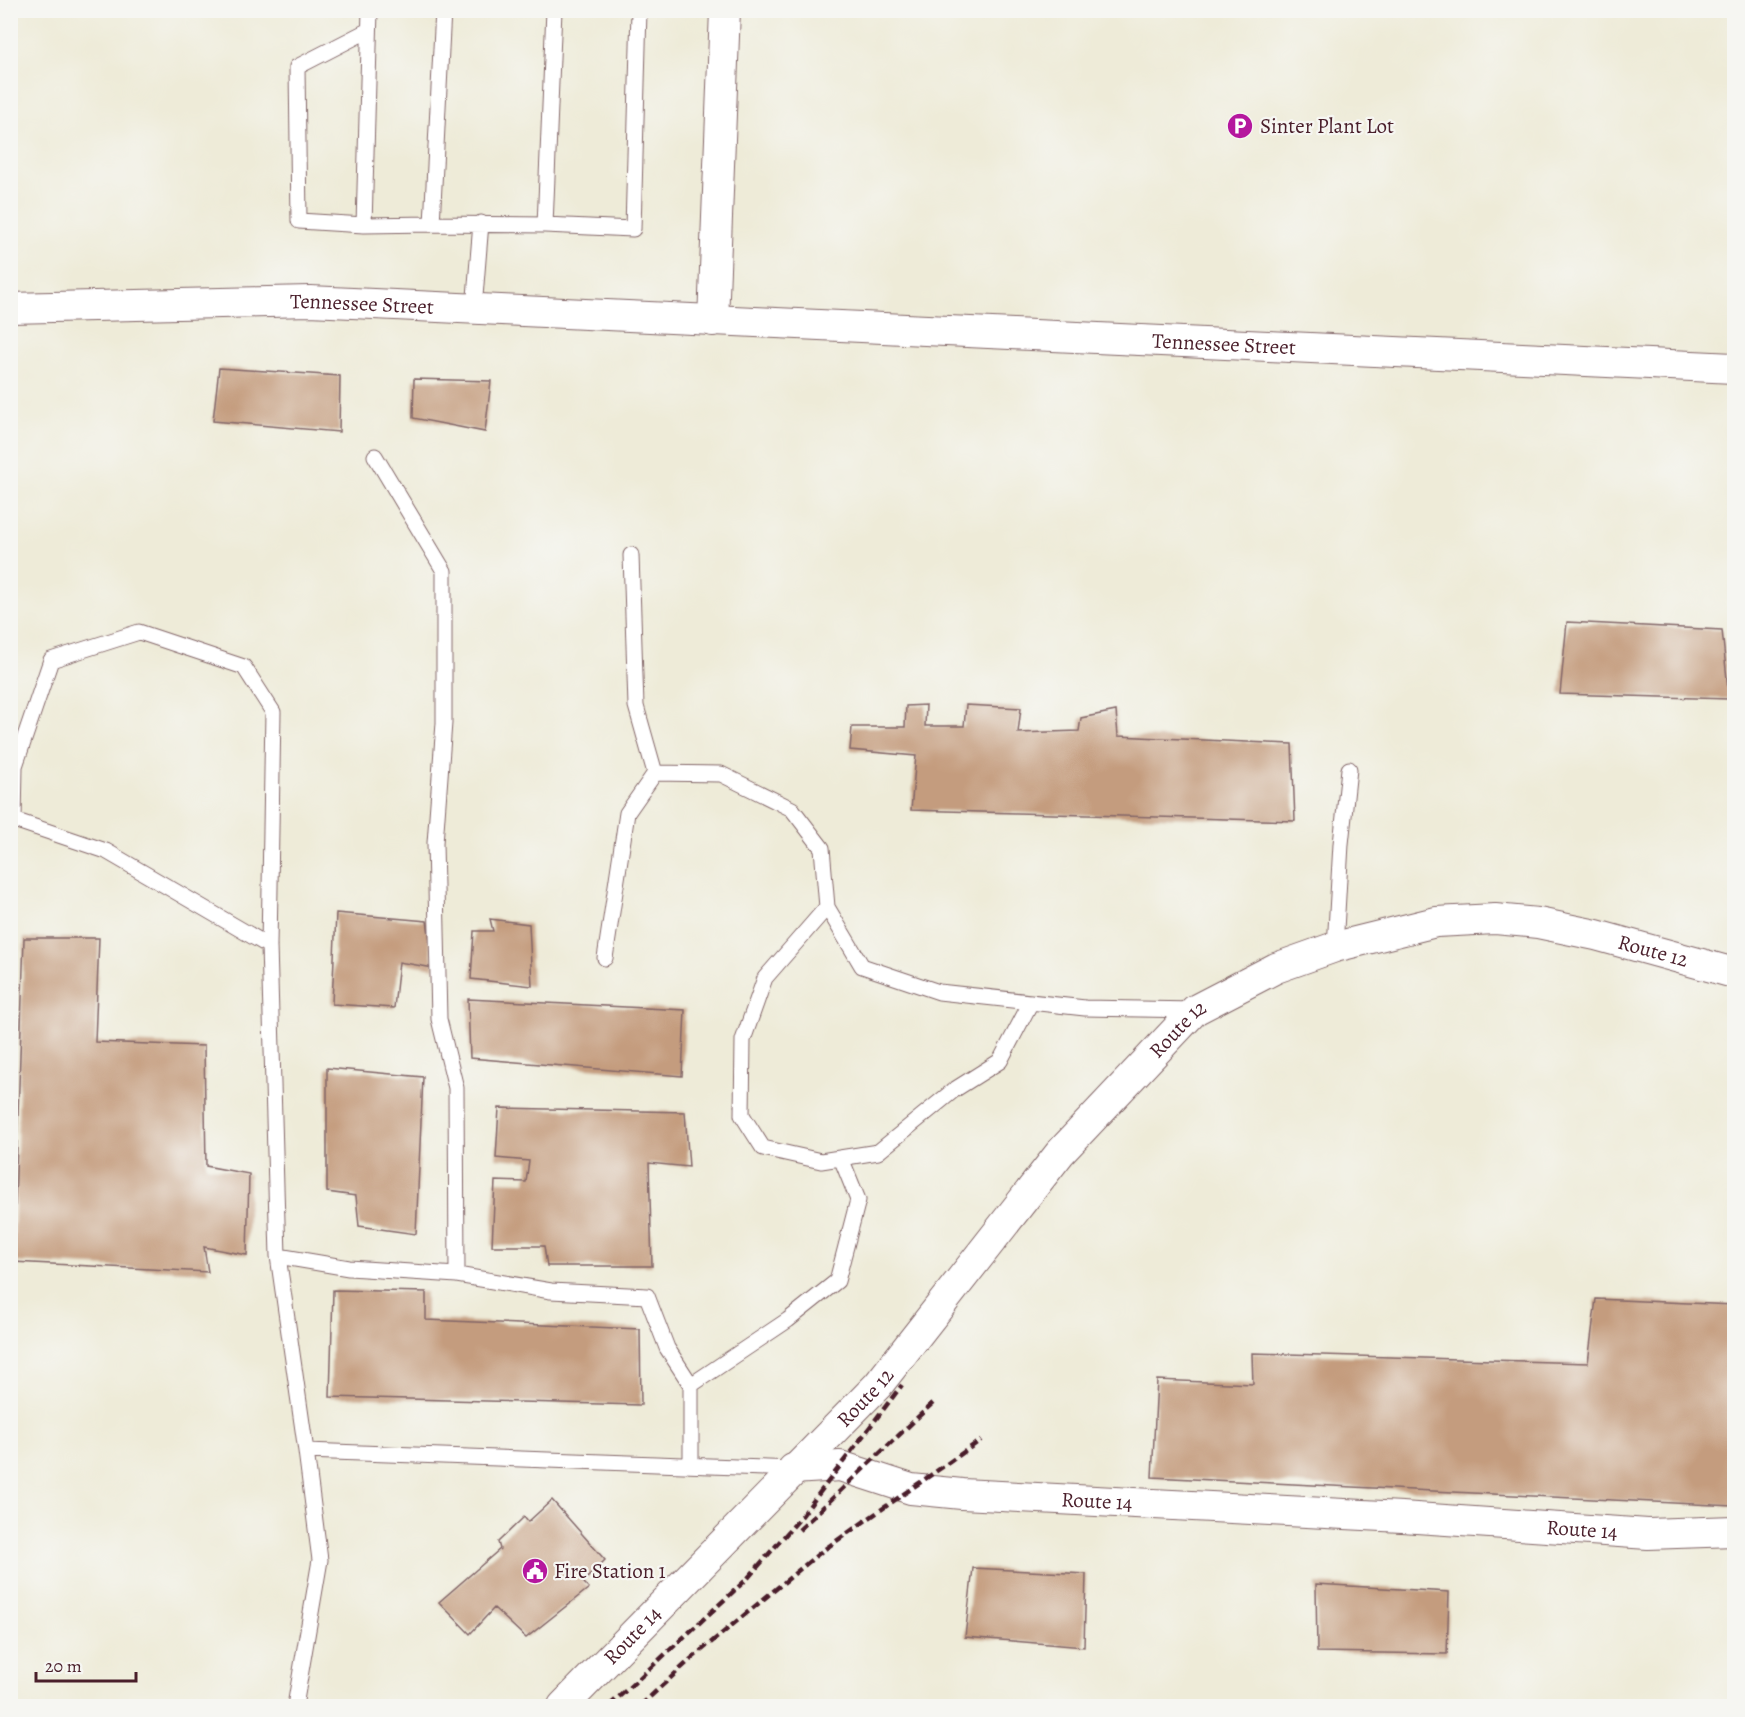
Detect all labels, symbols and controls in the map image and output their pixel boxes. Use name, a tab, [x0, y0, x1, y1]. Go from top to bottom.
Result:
parking icon: Sinter Plant Lot	[1225, 111, 1255, 141]
place label: Sinter Plant Lot	[1260, 112, 1394, 140]
street label: Tennessee Street	[290, 287, 434, 321]
street label: Tennessee Street	[1151, 327, 1296, 361]
street label: Route 12	[1615, 928, 1692, 974]
street label: Route 12	[1143, 993, 1211, 1064]
street label: Route 12	[830, 1362, 900, 1433]
street label: Route 14	[1061, 1485, 1133, 1517]
street label: Route 14	[1545, 1513, 1619, 1546]
public building icon: Fire Station 1	[520, 1556, 550, 1586]
place label: Fire Station 1	[554, 1557, 666, 1585]
street label: Route 14	[597, 1600, 667, 1671]
scale bar	[36, 1645, 136, 1683]
text: 20 m	[45, 1654, 82, 1678]

